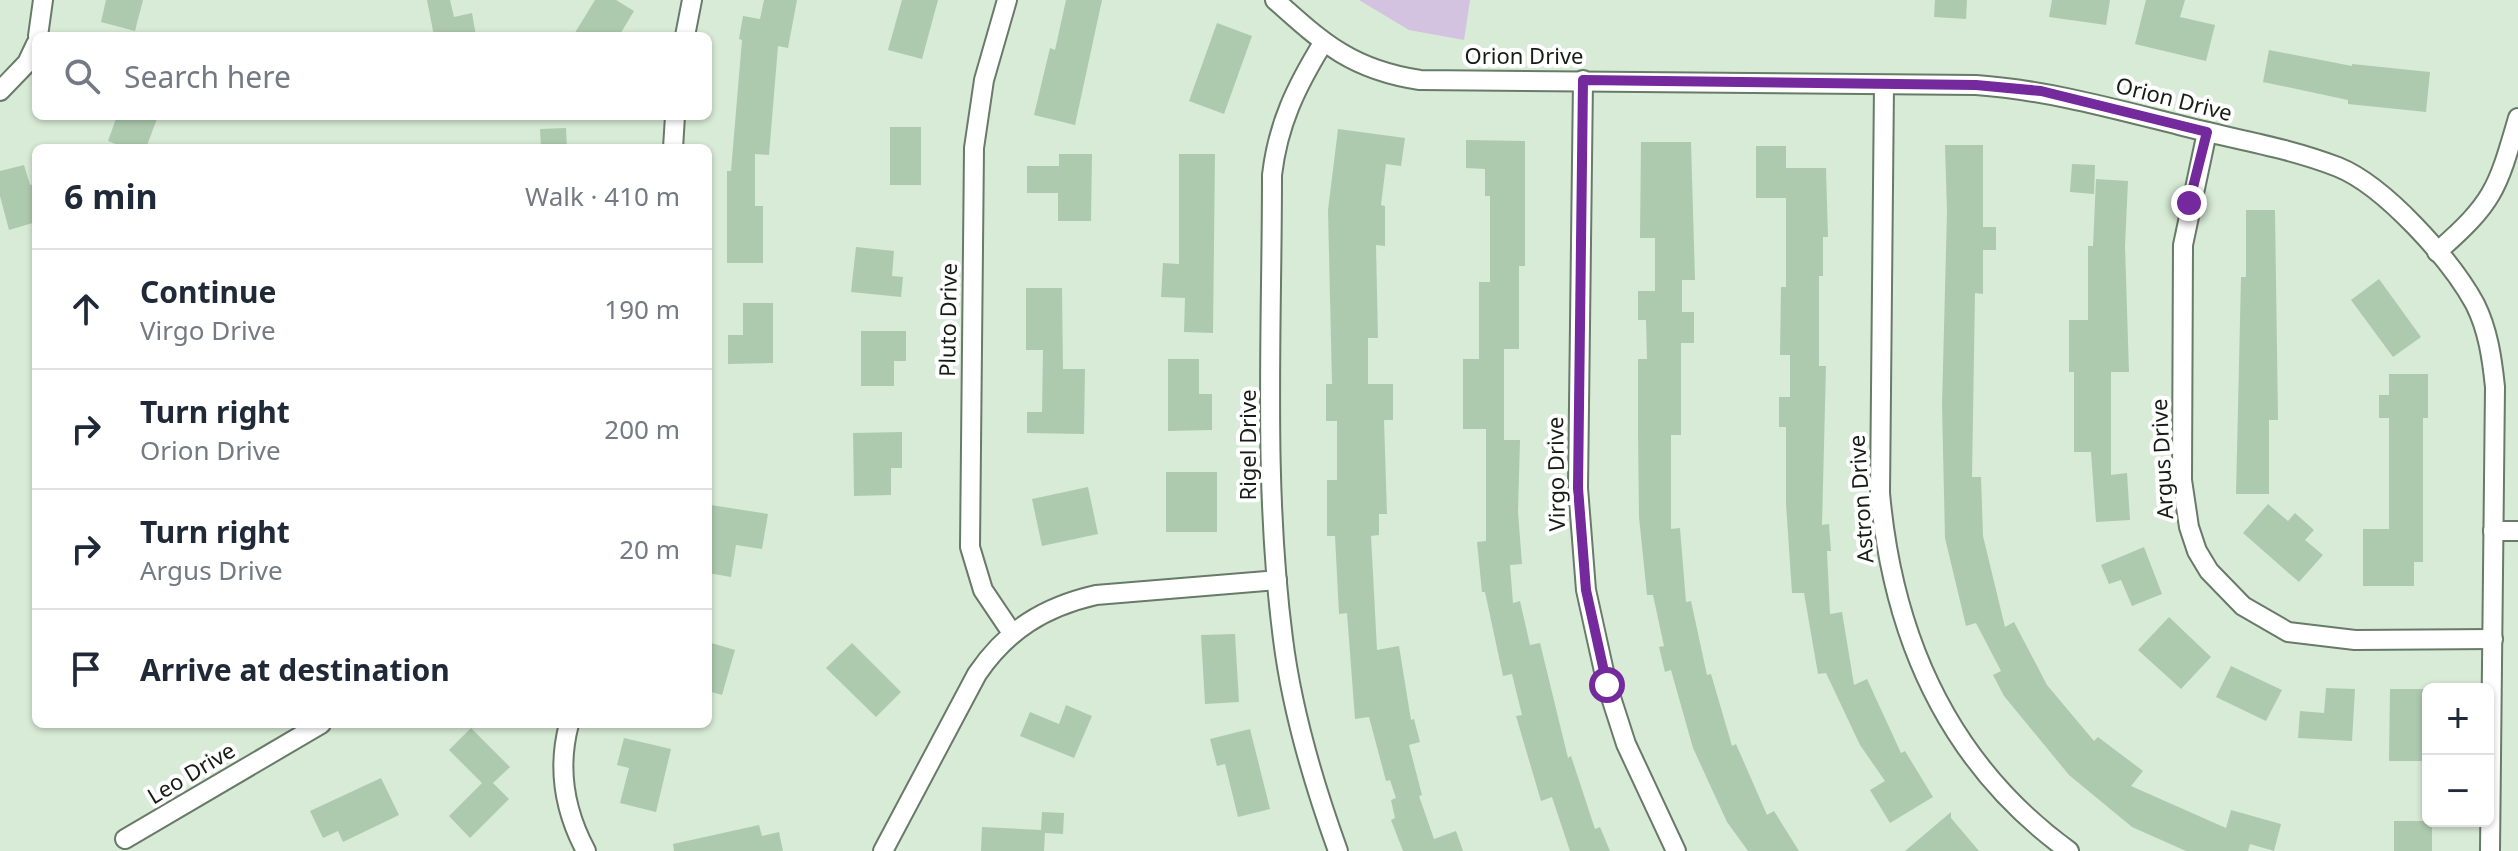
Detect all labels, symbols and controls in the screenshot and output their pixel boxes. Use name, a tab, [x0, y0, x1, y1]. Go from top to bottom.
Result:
search box	[32, 32, 712, 120]
street label: Orion Drive	[1465, 40, 1583, 70]
icon: search	[60, 54, 104, 98]
text: Search here	[124, 56, 291, 97]
street label: Orion Drive	[2113, 69, 2236, 127]
text: 6 min	[64, 173, 158, 219]
text: Walk · 410 m	[525, 178, 680, 214]
route end	[2171, 185, 2207, 221]
street label: Pluto Drive	[931, 263, 963, 377]
text: Continue	[140, 271, 276, 312]
icon: ahead	[64, 287, 108, 331]
text: 190 m	[604, 291, 680, 327]
text: Virgo Drive	[140, 312, 276, 348]
street label: Rigel Drive	[1232, 389, 1262, 501]
text: Turn right	[140, 391, 290, 432]
street label: Argus Drive	[2143, 398, 2179, 520]
icon: right	[64, 407, 108, 451]
text: 200 m	[604, 411, 680, 447]
street label: Virgo Drive	[1539, 416, 1571, 532]
text: Orion Drive	[140, 432, 281, 468]
street label: Astron Drive	[1841, 434, 1879, 564]
text: Turn right	[140, 511, 290, 552]
icon: right	[64, 527, 108, 571]
text: 20 m	[619, 531, 680, 567]
text: Argus Drive	[140, 552, 283, 588]
icon: arrive	[64, 647, 108, 691]
text: Arrive at destination	[140, 649, 450, 690]
route start	[1589, 667, 1625, 703]
map controls	[2422, 683, 2494, 827]
button: +	[2422, 683, 2494, 755]
street label: Leo Drive	[141, 734, 240, 810]
button: −	[2422, 755, 2494, 827]

